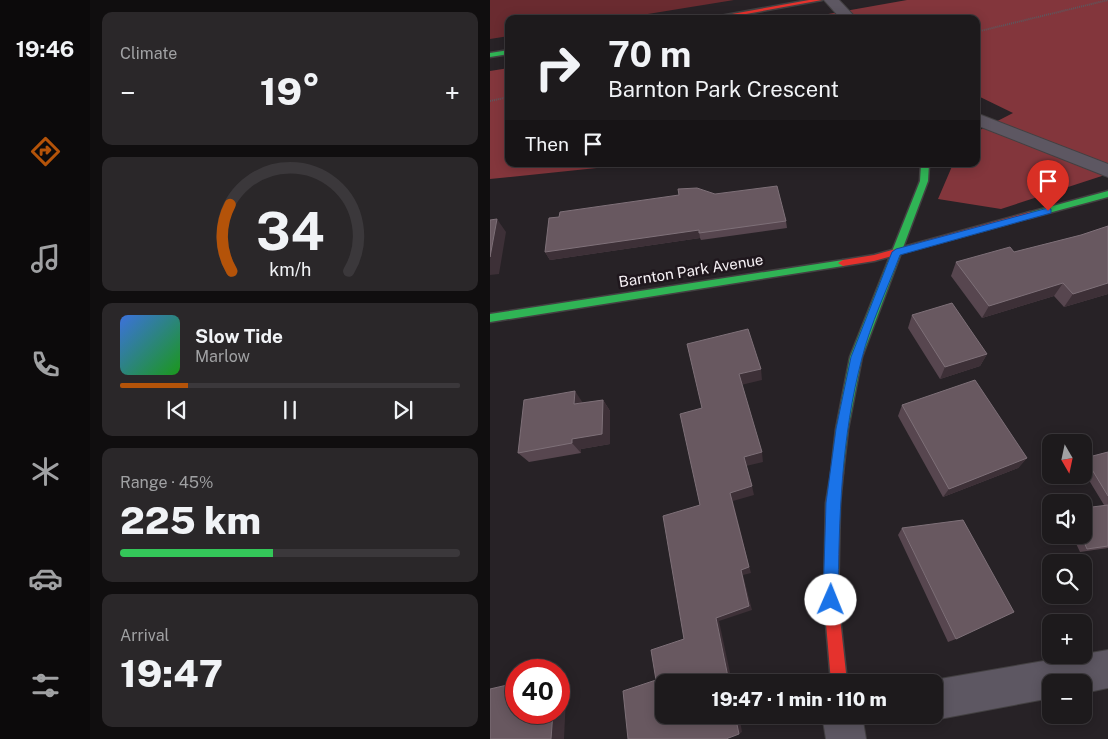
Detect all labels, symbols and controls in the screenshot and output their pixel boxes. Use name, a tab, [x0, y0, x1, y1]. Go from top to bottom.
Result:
text: 70 m	[608, 34, 691, 75]
icon: right	[525, 35, 590, 100]
text: 19:46	[16, 36, 74, 62]
text: Climate	[120, 44, 177, 63]
text: 19°	[260, 69, 320, 114]
text: −	[120, 76, 136, 109]
text: +	[444, 76, 460, 109]
text: Barnton Park Crescent	[608, 76, 839, 102]
icon: arrive	[579, 130, 607, 158]
text: Then	[525, 133, 569, 155]
icon: directions	[28, 134, 63, 169]
pin	[1027, 160, 1069, 211]
icon: arrive	[1034, 167, 1062, 195]
text: 34	[256, 201, 324, 262]
icon: music	[28, 241, 63, 276]
street label: Barnton Park Avenue	[617, 251, 764, 290]
text: km/h	[269, 259, 311, 280]
text: Slow Tide	[195, 325, 283, 347]
icon: phone	[28, 347, 63, 382]
text: Marlow	[195, 347, 250, 366]
icon: previous	[163, 396, 191, 424]
icon: pause	[276, 396, 304, 424]
icon: next	[389, 396, 417, 424]
north arrow	[1042, 434, 1092, 484]
map controls	[1042, 434, 1092, 724]
icon: climate	[28, 454, 63, 489]
text: Range · 45%	[120, 473, 213, 492]
button: sound	[1042, 494, 1092, 544]
text: 225 km	[120, 498, 261, 543]
button: search	[1042, 554, 1092, 604]
icon: car	[28, 561, 63, 596]
position arrow	[804, 573, 856, 625]
button: +	[1042, 614, 1092, 664]
text: Arrival	[120, 626, 169, 645]
text: 19:47	[120, 651, 223, 696]
speed limit sign: 40	[505, 659, 570, 724]
icon: filters	[28, 668, 63, 703]
button: −	[1042, 674, 1092, 724]
text: 19:47 · 1 min · 110 m	[711, 688, 887, 710]

